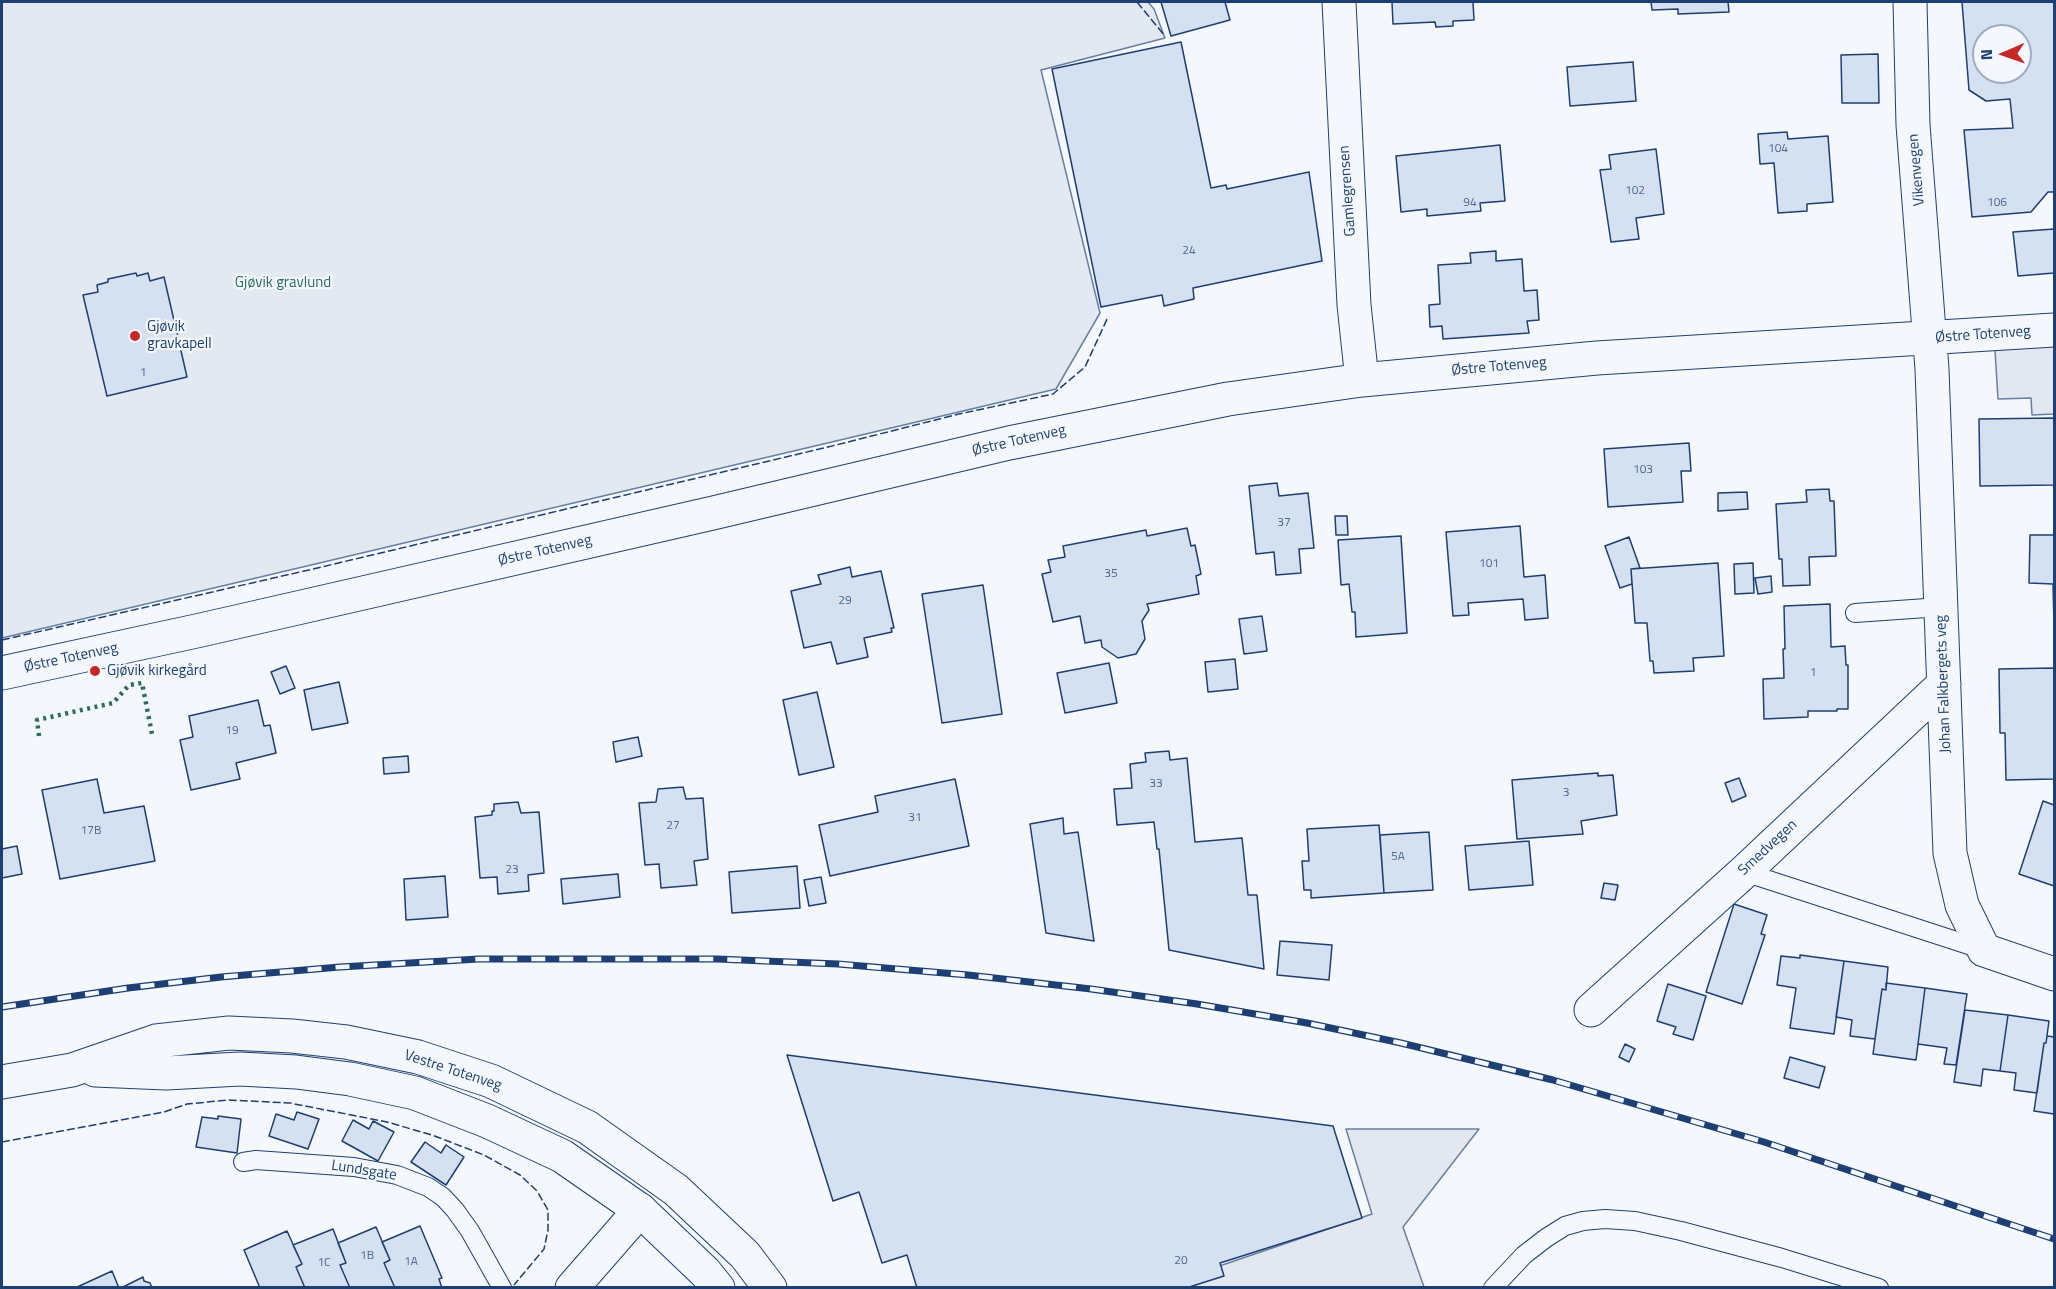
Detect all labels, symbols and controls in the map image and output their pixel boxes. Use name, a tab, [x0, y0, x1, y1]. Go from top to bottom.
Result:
north arrow	[1972, 24, 2032, 84]
text: N	[1974, 49, 1998, 61]
street label: Vikenvegen	[1905, 133, 1929, 207]
house number: 104	[1768, 142, 1788, 156]
street label: Gamlegrensen	[1336, 145, 1360, 237]
house number: 102	[1625, 184, 1645, 198]
house number: 94	[1463, 196, 1477, 210]
house number: 106	[1987, 196, 2007, 210]
house number: 24	[1182, 244, 1196, 258]
park label: Gjøvik gravlund	[235, 274, 331, 292]
place label: Gjøvik gravkapell	[147, 318, 212, 353]
street label: Østre Totenveg	[1935, 323, 2031, 347]
marker: Gjøvik gravkapell	[128, 329, 142, 343]
street label: Østre Totenveg	[1451, 354, 1547, 380]
house number: 1	[140, 366, 146, 380]
street label: Østre Totenveg	[970, 421, 1068, 461]
house number: 103	[1633, 463, 1653, 477]
house number: 37	[1277, 516, 1291, 530]
street label: Østre Totenveg	[496, 531, 594, 571]
house number: 101	[1479, 557, 1499, 571]
house number: 35	[1104, 567, 1118, 581]
house number: 29	[838, 594, 852, 608]
street label: Johan Falkbergets veg	[1933, 615, 1955, 753]
street label: Østre Totenveg	[22, 639, 120, 677]
place label: Gjøvik kirkegård	[107, 662, 207, 680]
marker: Gjøvik kirkegård	[88, 664, 102, 678]
house number: 1	[1810, 666, 1816, 680]
house number: 19	[225, 724, 239, 738]
house number: 33	[1149, 777, 1163, 791]
house number: 3	[1563, 786, 1569, 800]
house number: 31	[908, 811, 922, 825]
street label: Smedvegen	[1735, 816, 1801, 880]
house number: 27	[666, 819, 680, 833]
house number: 17B	[81, 824, 101, 838]
house number: 5A	[1391, 850, 1405, 864]
house number: 23	[505, 863, 519, 877]
street label: Vestre Totenveg	[402, 1047, 504, 1095]
street label: Lundsgate	[330, 1157, 398, 1185]
house number: 1B	[360, 1249, 374, 1263]
house number: 20	[1174, 1254, 1188, 1268]
house number: 1A	[404, 1255, 418, 1269]
house number: 1C	[317, 1256, 331, 1270]

